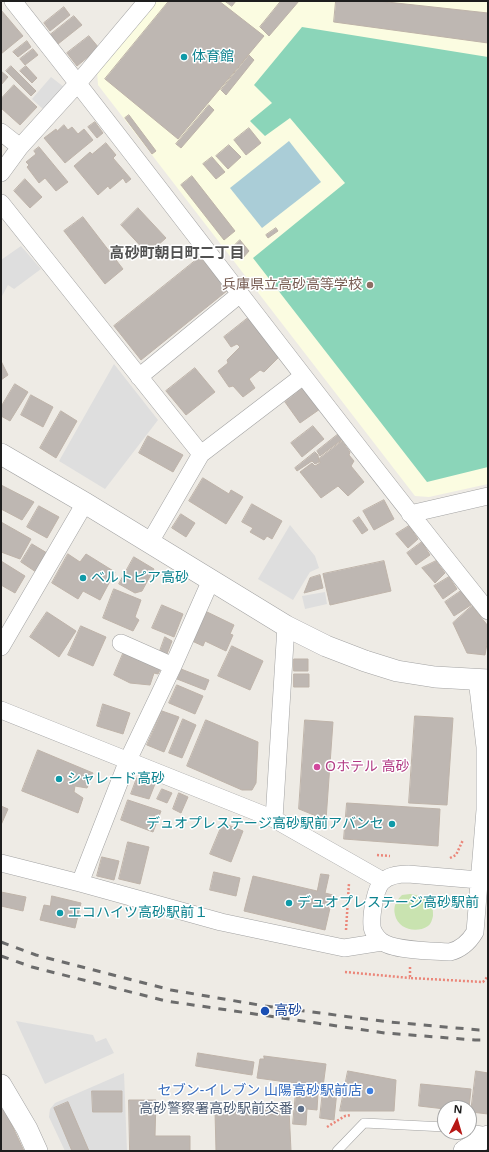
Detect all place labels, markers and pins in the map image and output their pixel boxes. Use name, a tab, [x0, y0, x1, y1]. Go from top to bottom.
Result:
place label: 体育館	[192, 49, 234, 65]
marker: 体育館	[179, 52, 189, 62]
place label: 兵庫県立高砂高等学校	[222, 277, 362, 293]
marker: 兵庫県立高砂高等学校	[365, 280, 375, 290]
place label: ベルトピア高砂	[91, 570, 189, 586]
marker: ベルトピア高砂	[78, 573, 88, 583]
place label: Oホテル 高砂	[325, 759, 410, 775]
marker: Oホテル 高砂	[312, 762, 322, 772]
place label: シャレード高砂	[67, 771, 165, 787]
marker: シャレード高砂	[54, 774, 64, 784]
place label: デュオプレステージ高砂駅前アバンセ	[146, 816, 384, 832]
marker: デュオプレステージ高砂駅前アバンセ	[387, 819, 397, 829]
place label: デュオプレステージ高砂駅前	[297, 895, 479, 911]
marker: デュオプレステージ高砂駅前	[284, 898, 294, 908]
place label: エコハイツ高砂駅前１	[68, 905, 208, 921]
marker: エコハイツ高砂駅前１	[55, 908, 65, 918]
place label: 高砂	[274, 1003, 302, 1019]
marker: 高砂	[259, 1005, 271, 1017]
place label: セブン-イレブン 山陽高砂駅前店	[158, 1083, 362, 1099]
marker: セブン-イレブン 山陽高砂駅前店	[365, 1086, 375, 1096]
place label: 高砂警察署高砂駅前交番	[139, 1101, 293, 1117]
marker: 高砂警察署高砂駅前交番	[296, 1104, 306, 1114]

